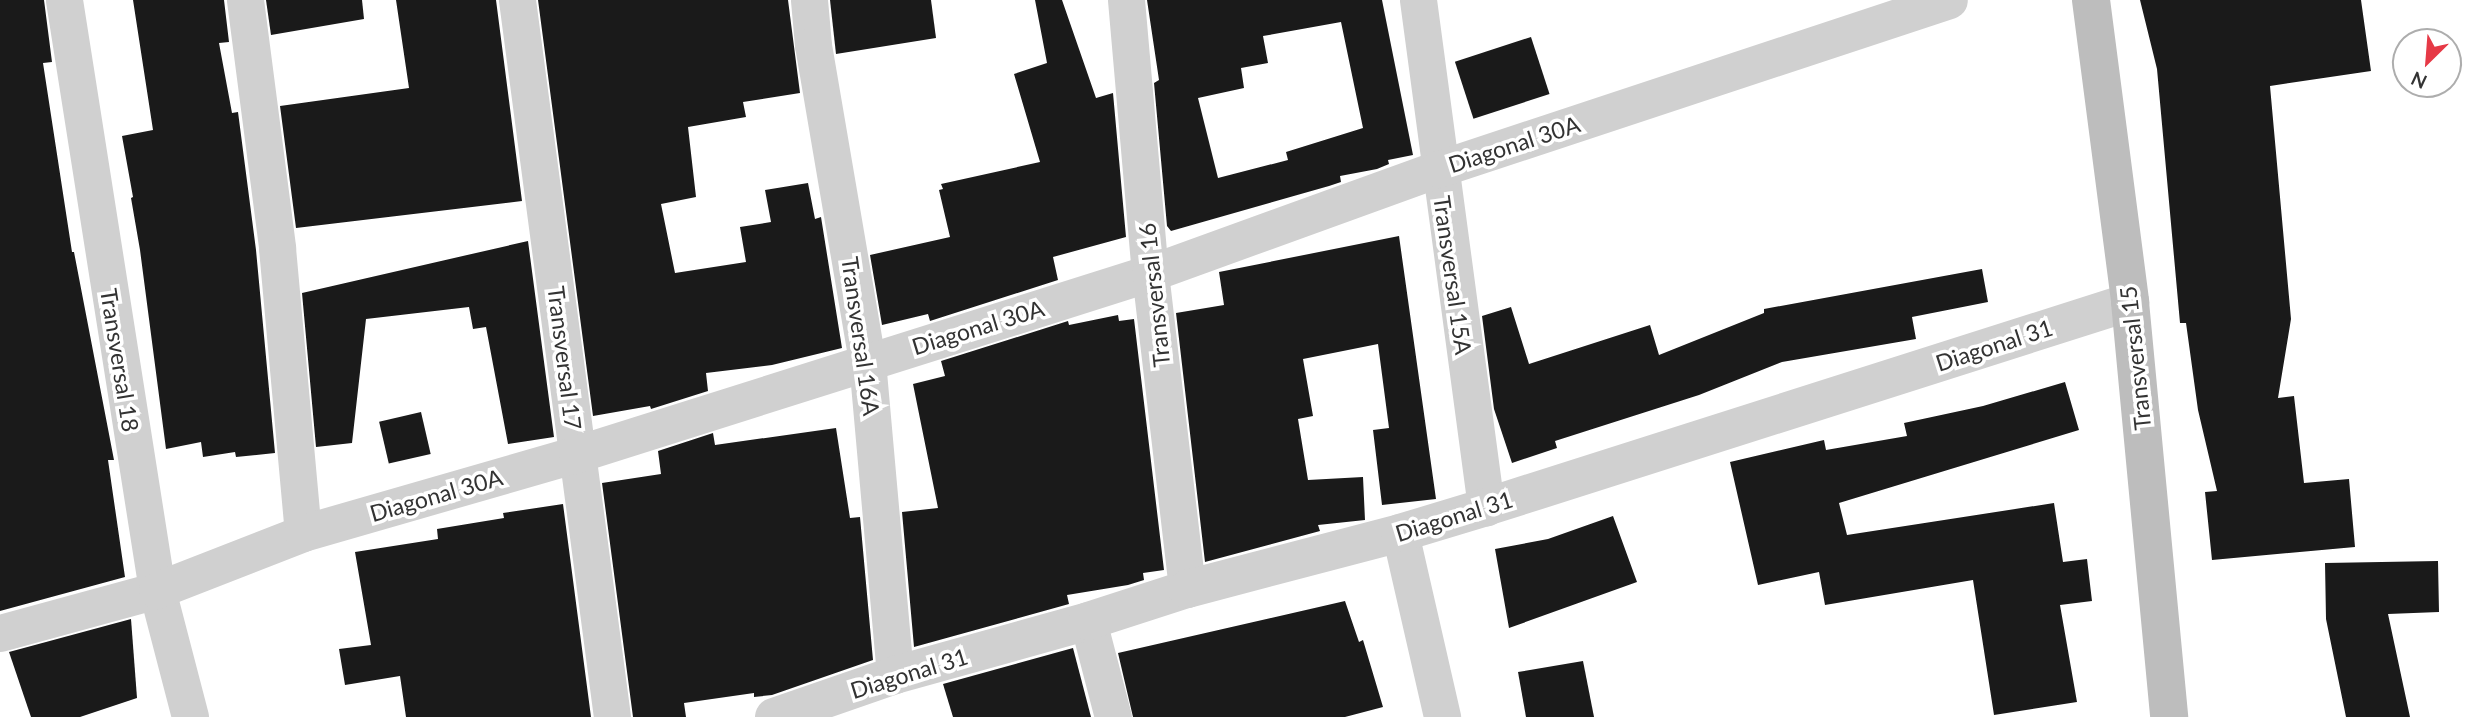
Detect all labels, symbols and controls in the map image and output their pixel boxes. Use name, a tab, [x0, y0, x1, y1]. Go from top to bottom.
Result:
north arrow	[2392, 28, 2462, 98]
text: N	[2407, 67, 2430, 94]
street label: Diagonal 30A	[1445, 110, 1583, 178]
street label: Transversal 15A	[1428, 194, 1478, 356]
street label: Transversal 16	[1133, 222, 1175, 368]
street label: Transversal 16A	[836, 255, 886, 417]
street label: Transversal 17	[542, 285, 588, 431]
street label: Transversal 15	[2114, 285, 2156, 431]
street label: Transversal 18	[95, 286, 145, 434]
street label: Diagonal 30A	[909, 294, 1047, 360]
street label: Diagonal 31	[1932, 313, 2056, 377]
street label: Diagonal 30A	[366, 463, 506, 527]
street label: Diagonal 31	[1392, 485, 1516, 547]
street label: Diagonal 31	[847, 642, 971, 704]

